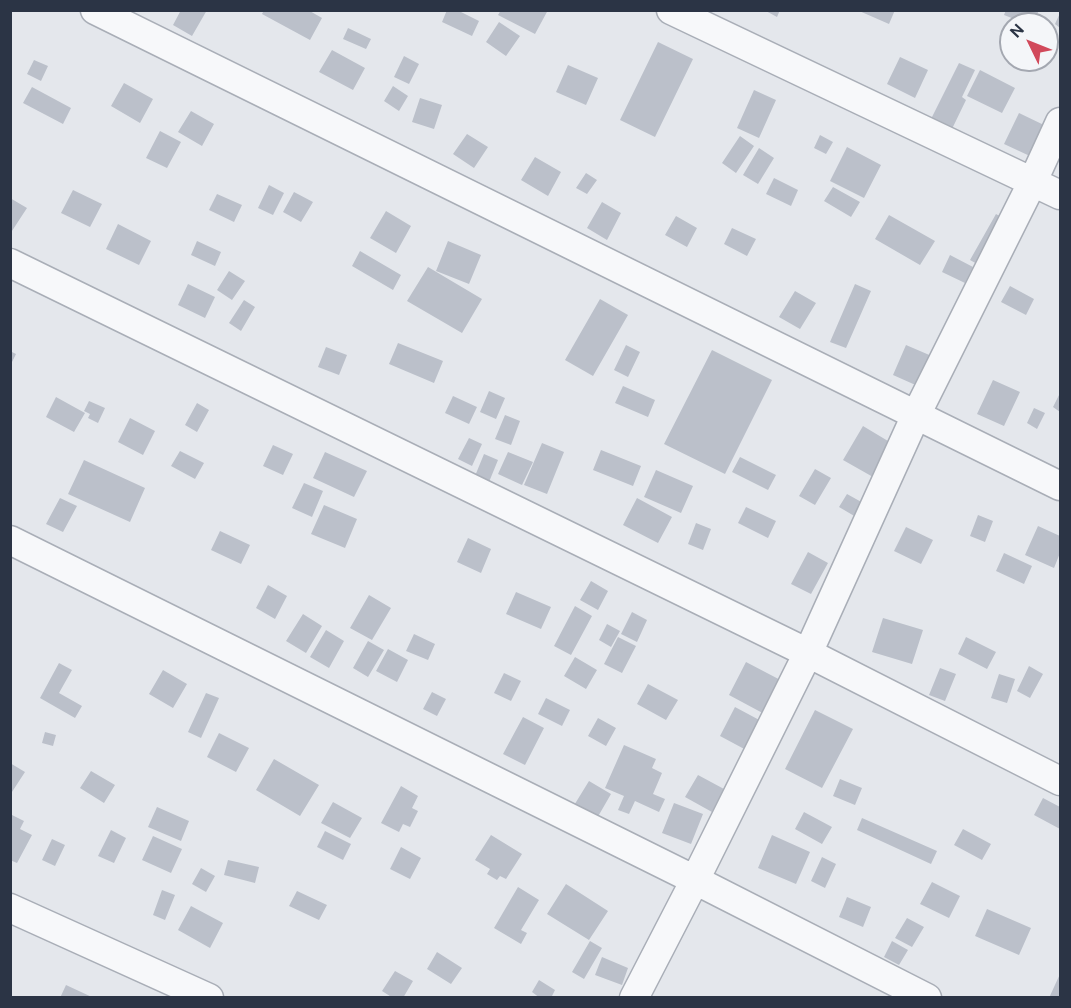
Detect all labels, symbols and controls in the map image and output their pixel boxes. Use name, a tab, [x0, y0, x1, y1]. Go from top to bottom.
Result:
north arrow	[999, 12, 1059, 72]
text: N	[1005, 19, 1029, 42]

